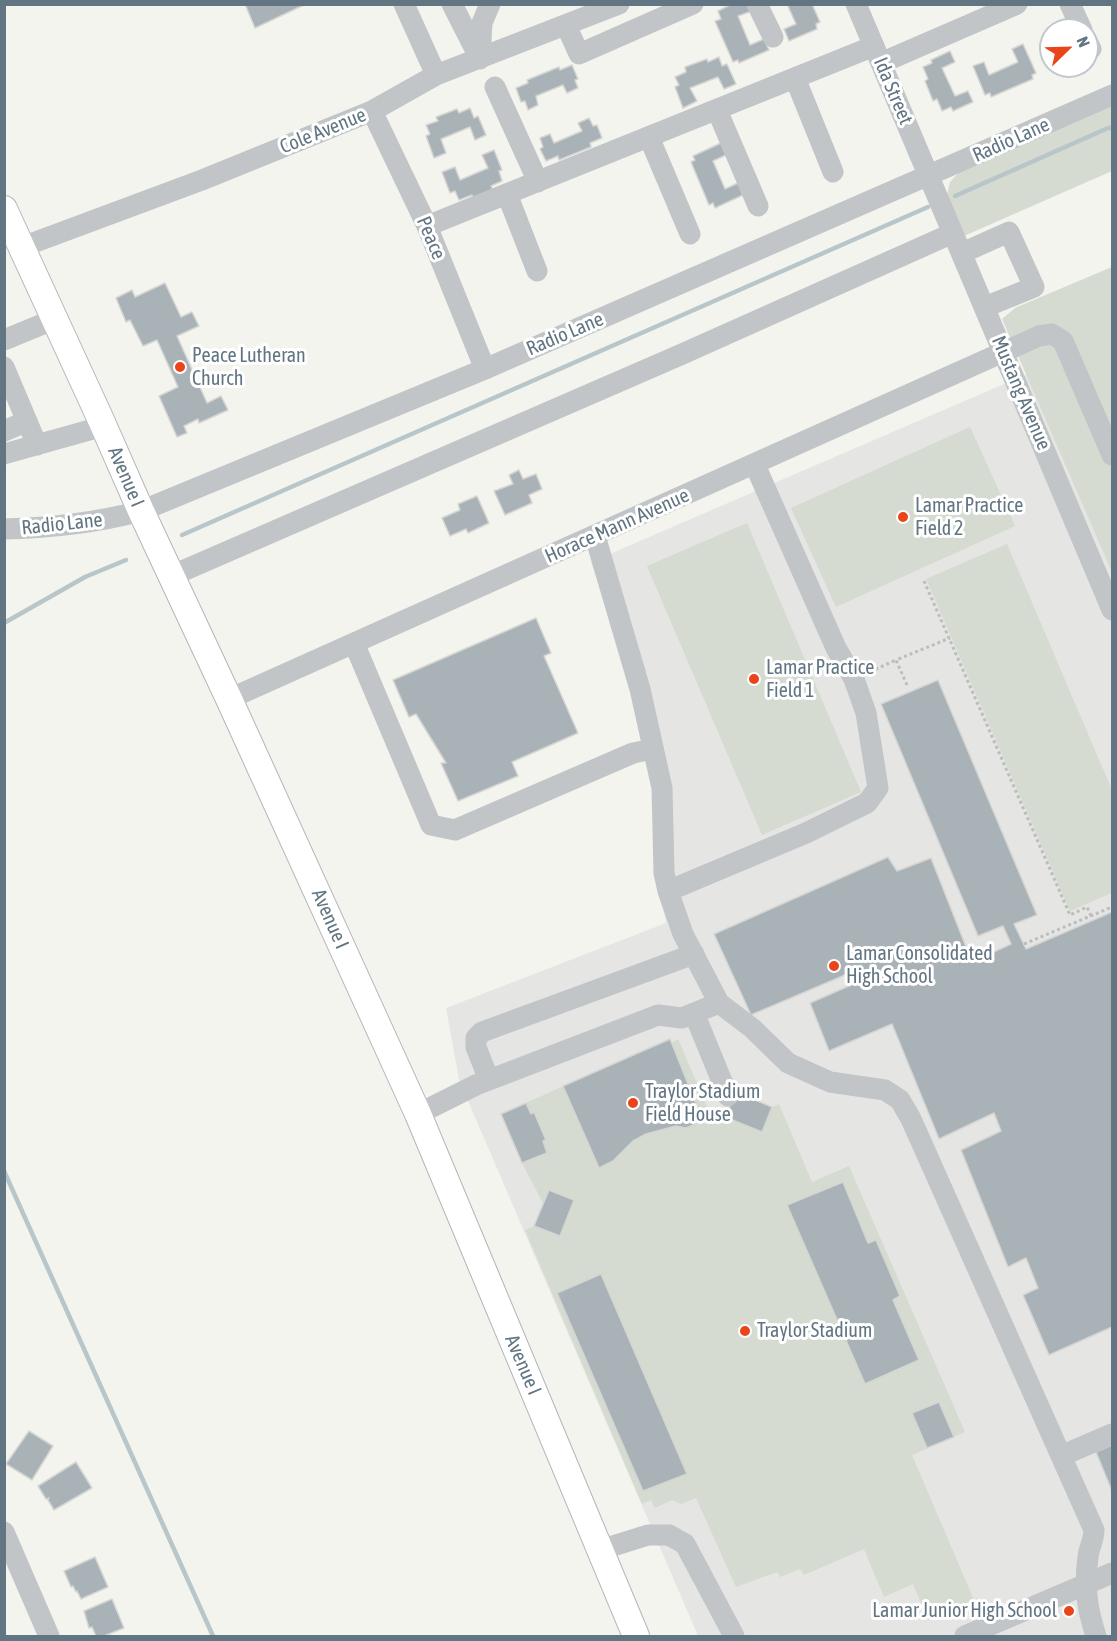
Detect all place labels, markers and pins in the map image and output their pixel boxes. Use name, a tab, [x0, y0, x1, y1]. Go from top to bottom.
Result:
place label: Peace Lutheran Church	[192, 344, 306, 391]
marker: Peace Lutheran Church	[173, 360, 187, 374]
place label: Lamar Practice Field 2	[915, 494, 1023, 541]
marker: Lamar Practice Field 2	[896, 510, 910, 524]
place label: Lamar Practice Field 1	[766, 656, 874, 703]
marker: Lamar Practice Field 1	[747, 672, 761, 686]
place label: Lamar Consolidated High School	[846, 942, 993, 989]
marker: Lamar Consolidated High School	[827, 959, 841, 973]
place label: Traylor Stadium Field House	[645, 1080, 760, 1127]
marker: Traylor Stadium Field House	[626, 1096, 640, 1110]
place label: Traylor Stadium	[757, 1319, 872, 1343]
marker: Traylor Stadium	[738, 1324, 752, 1338]
place label: Lamar Junior High School	[872, 1599, 1057, 1623]
marker: Lamar Junior High School	[1062, 1604, 1076, 1618]

